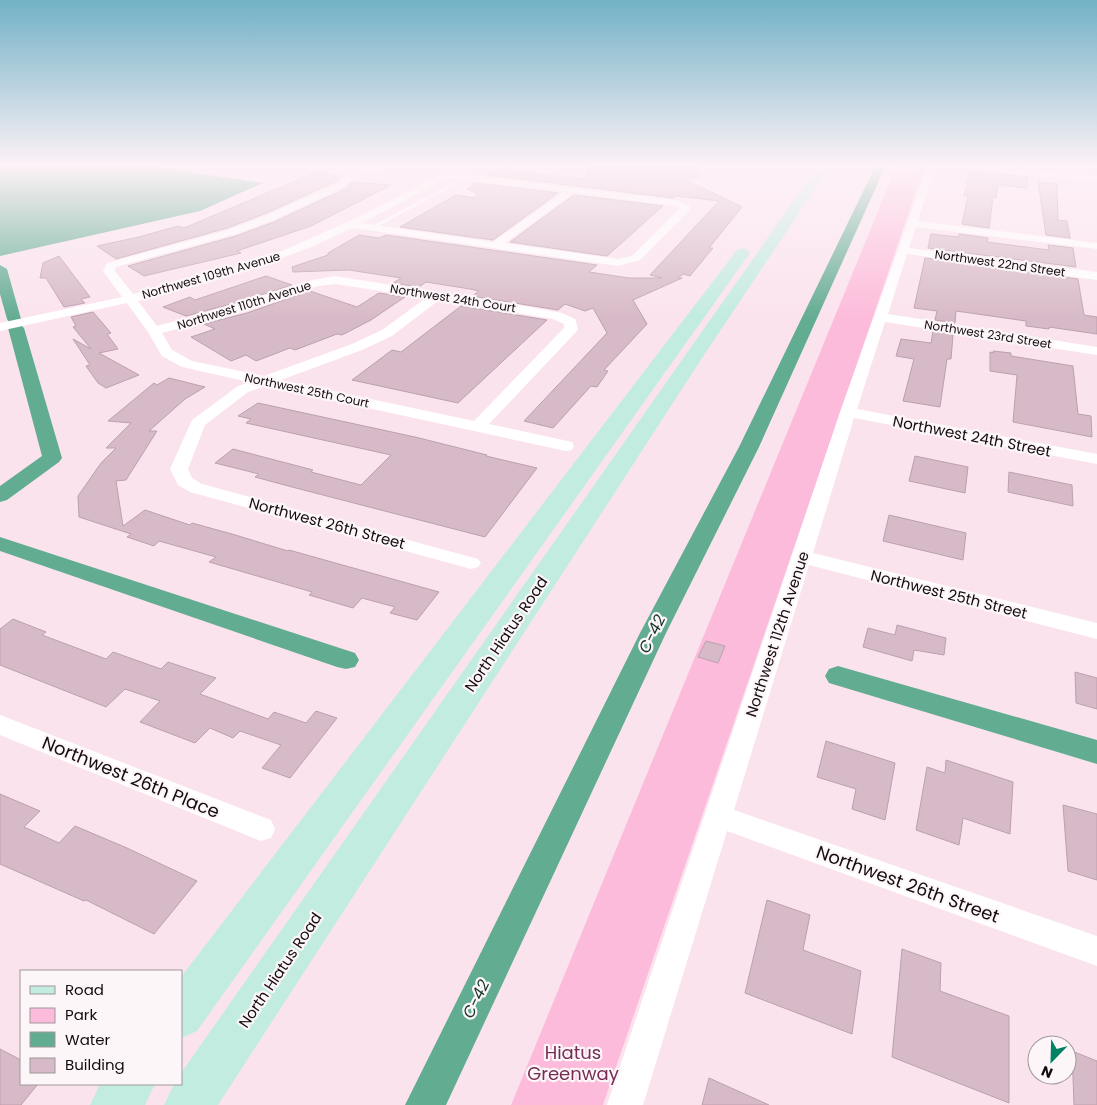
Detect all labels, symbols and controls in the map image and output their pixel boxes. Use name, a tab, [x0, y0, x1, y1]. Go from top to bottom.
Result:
street label: Northwest 22nd Street	[934, 245, 1066, 281]
street label: Northwest 109th Avenue	[140, 247, 282, 303]
street label: Northwest 110th Avenue	[175, 277, 313, 333]
street label: Northwest 24th Court	[389, 280, 517, 316]
street label: Northwest 23rd Street	[923, 316, 1053, 352]
street label: Northwest 25th Court	[243, 368, 371, 412]
street label: Northwest 24th Street	[891, 410, 1053, 462]
street label: Northwest 26th Street	[247, 492, 407, 554]
street label: Northwest 112th Avenue	[740, 548, 814, 720]
street label: Northwest 25th Street	[868, 564, 1030, 624]
street label: North Hiatus Road	[460, 572, 552, 696]
water label: C-42	[633, 611, 671, 657]
street label: Northwest 26th Place	[39, 730, 223, 824]
street label: Northwest 26th Street	[813, 839, 1003, 929]
street label: North Hiatus Road	[234, 908, 326, 1032]
legend	[20, 970, 182, 1085]
water label: C-42	[457, 976, 495, 1022]
text: Road	[65, 979, 104, 1000]
text: Park	[65, 1004, 97, 1025]
text: Water	[65, 1029, 111, 1050]
north arrow	[1027, 1035, 1077, 1085]
park label: Hiatus Greenway	[527, 1040, 619, 1086]
text: Building	[65, 1054, 125, 1075]
text: N	[1038, 1061, 1056, 1083]

